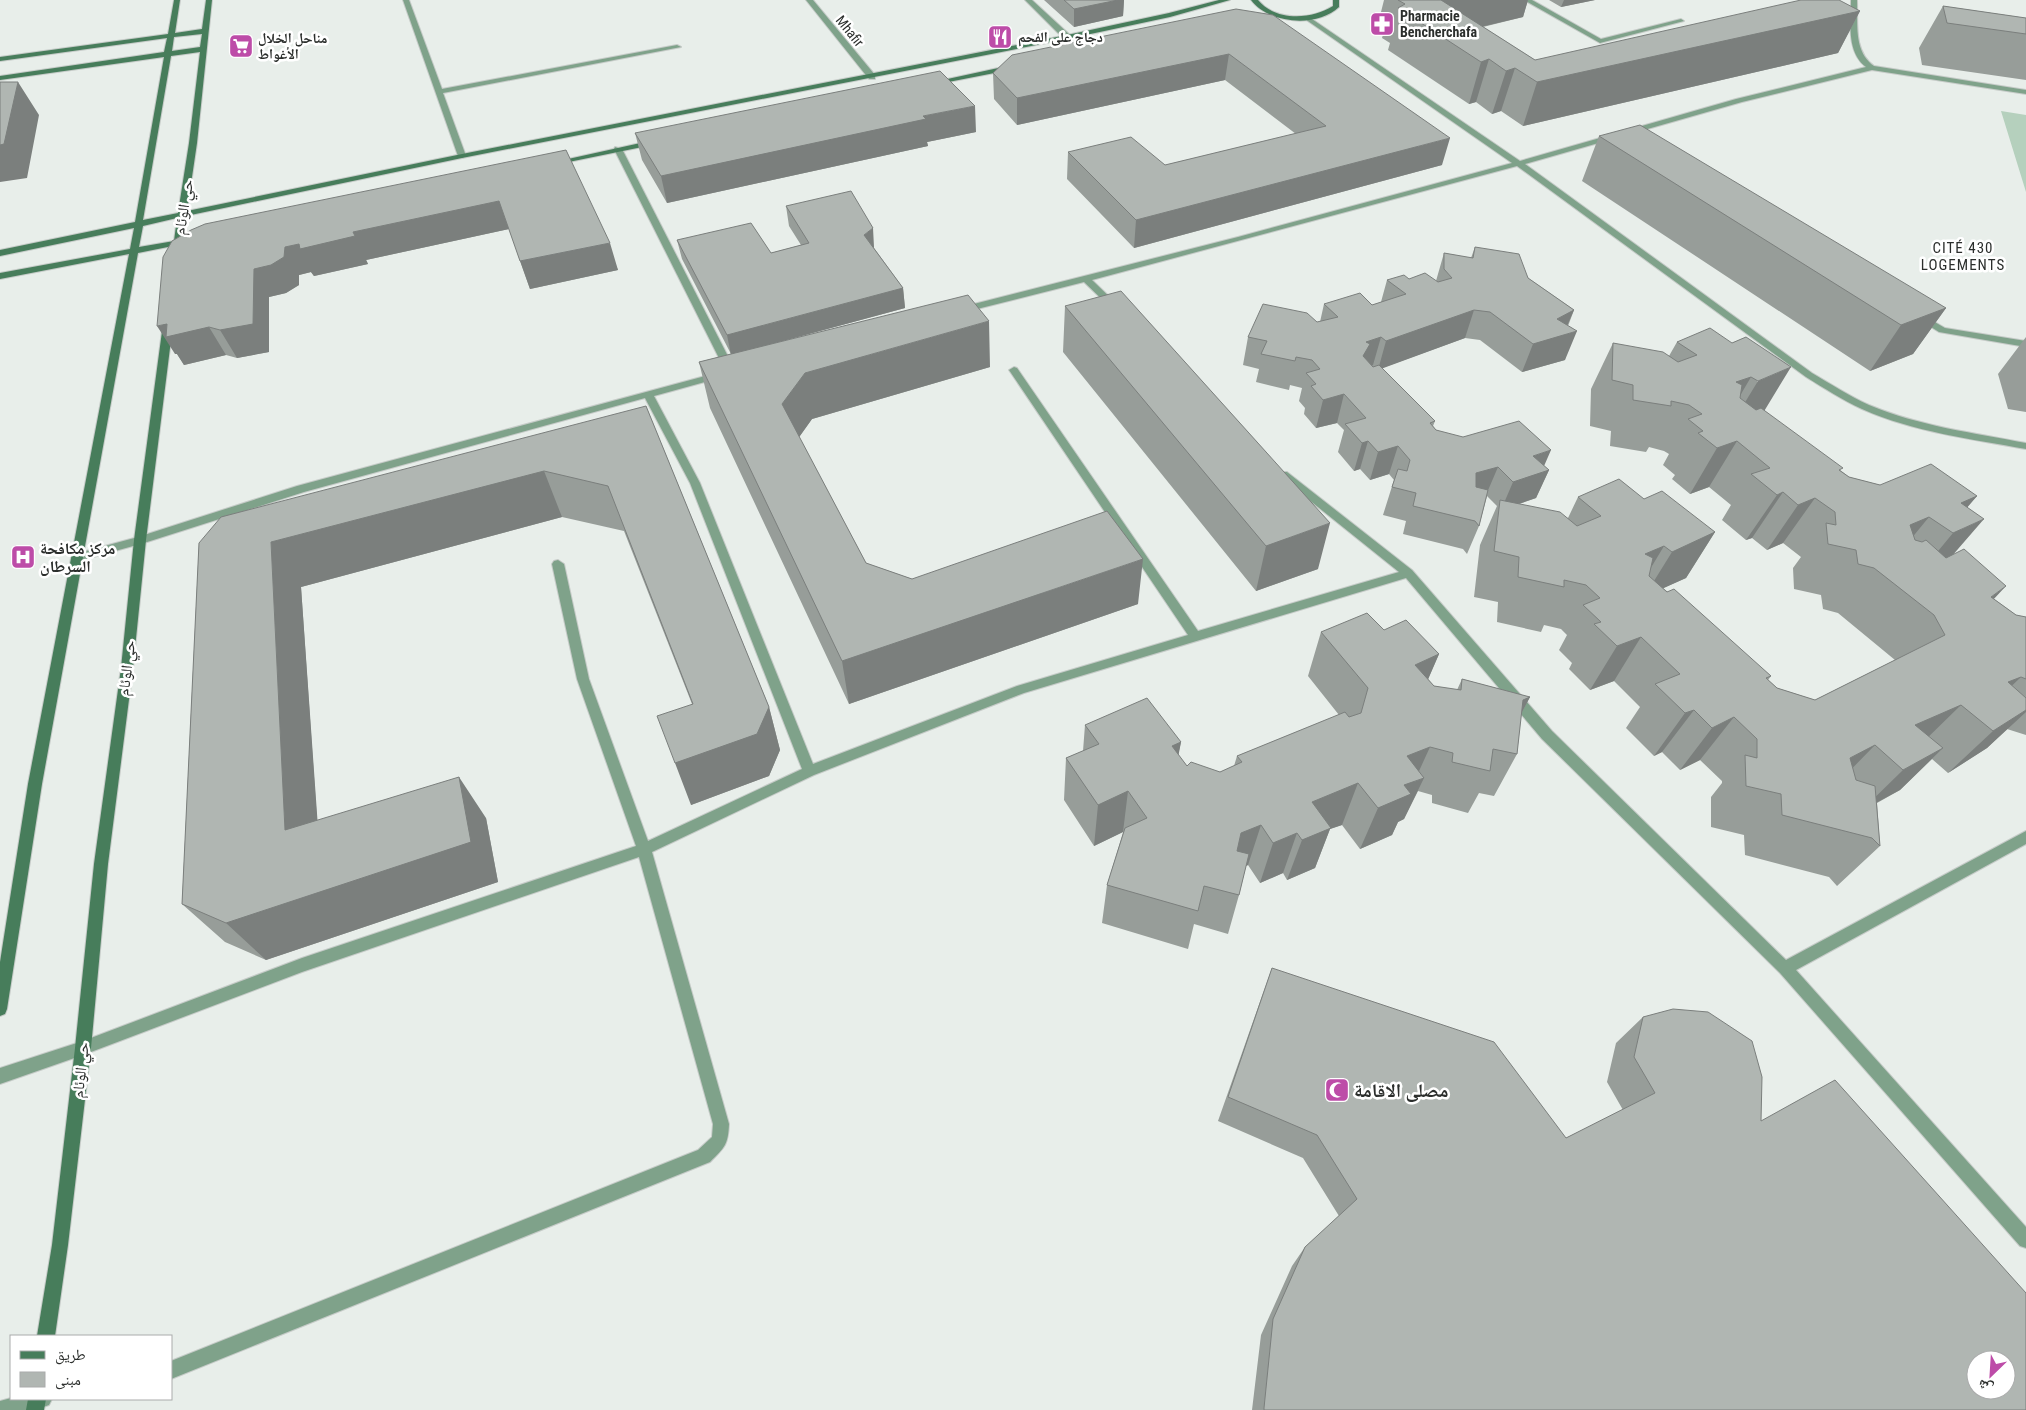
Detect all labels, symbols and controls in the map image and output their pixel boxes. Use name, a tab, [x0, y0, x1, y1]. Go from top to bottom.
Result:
place label: Pharmacie Bencherchafa	[1400, 8, 1477, 40]
pharmacy icon: Pharmacie Bencherchafa	[1369, 11, 1395, 37]
street label: Mhafir	[833, 12, 867, 50]
restaurant icon: دجاج على الفحم	[987, 24, 1013, 50]
place label: دجاج على الفحم	[1018, 29, 1103, 47]
place label: مناحل الخلال الأغواط	[258, 30, 327, 62]
supermarket icon: مناحل الخلال الأغواط	[228, 33, 254, 59]
street label: حي الوئام	[170, 178, 200, 237]
district label: CITÉ 430 LOGEMENTS	[1921, 239, 2005, 274]
place label: مركز مكافحة السرطان	[40, 539, 115, 576]
hospital icon: مركز مكافحة السرطان	[10, 544, 36, 570]
street label: حي الوئام	[114, 639, 142, 697]
street label: حي الوئام	[68, 1041, 96, 1099]
mosque icon: مصلى الاقامة	[1324, 1077, 1350, 1103]
place label: مصلى الاقامة	[1354, 1079, 1448, 1102]
legend	[10, 1335, 172, 1400]
text: طريق	[55, 1346, 86, 1365]
north arrow	[1966, 1350, 2016, 1400]
text: مبنى	[55, 1371, 81, 1390]
text: ش	[1975, 1375, 1996, 1397]

